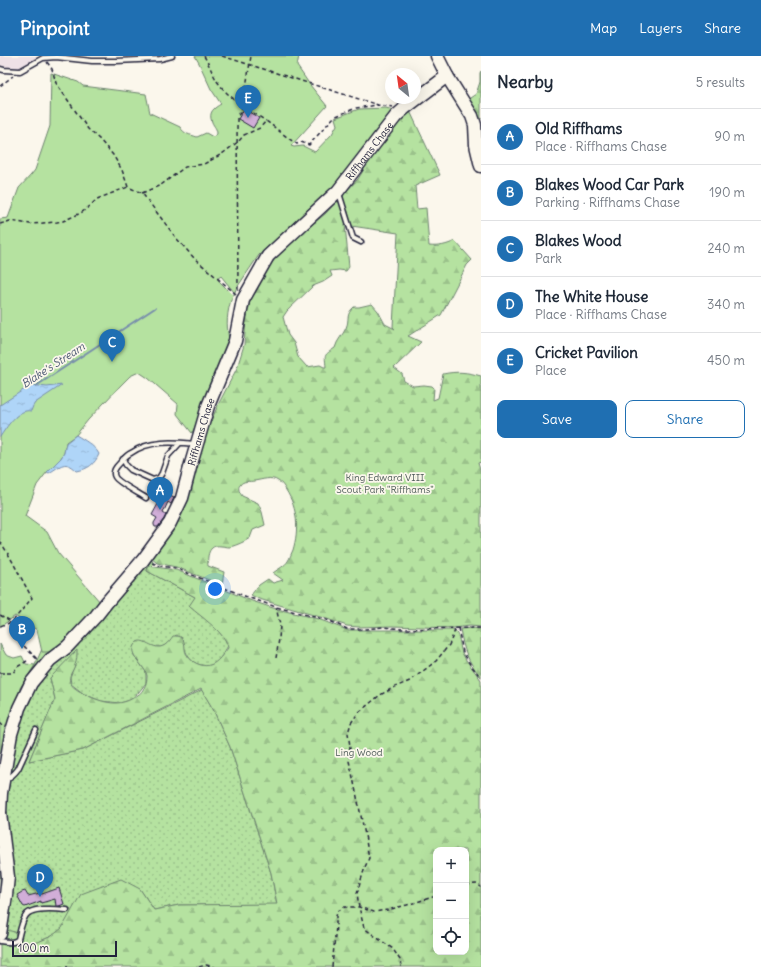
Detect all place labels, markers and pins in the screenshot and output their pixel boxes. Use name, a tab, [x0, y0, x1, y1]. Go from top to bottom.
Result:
pin: E	[235, 85, 261, 118]
pin: C	[99, 329, 125, 362]
pin: A	[147, 477, 173, 510]
pin: B	[9, 616, 35, 649]
pin: D	[27, 864, 53, 897]

